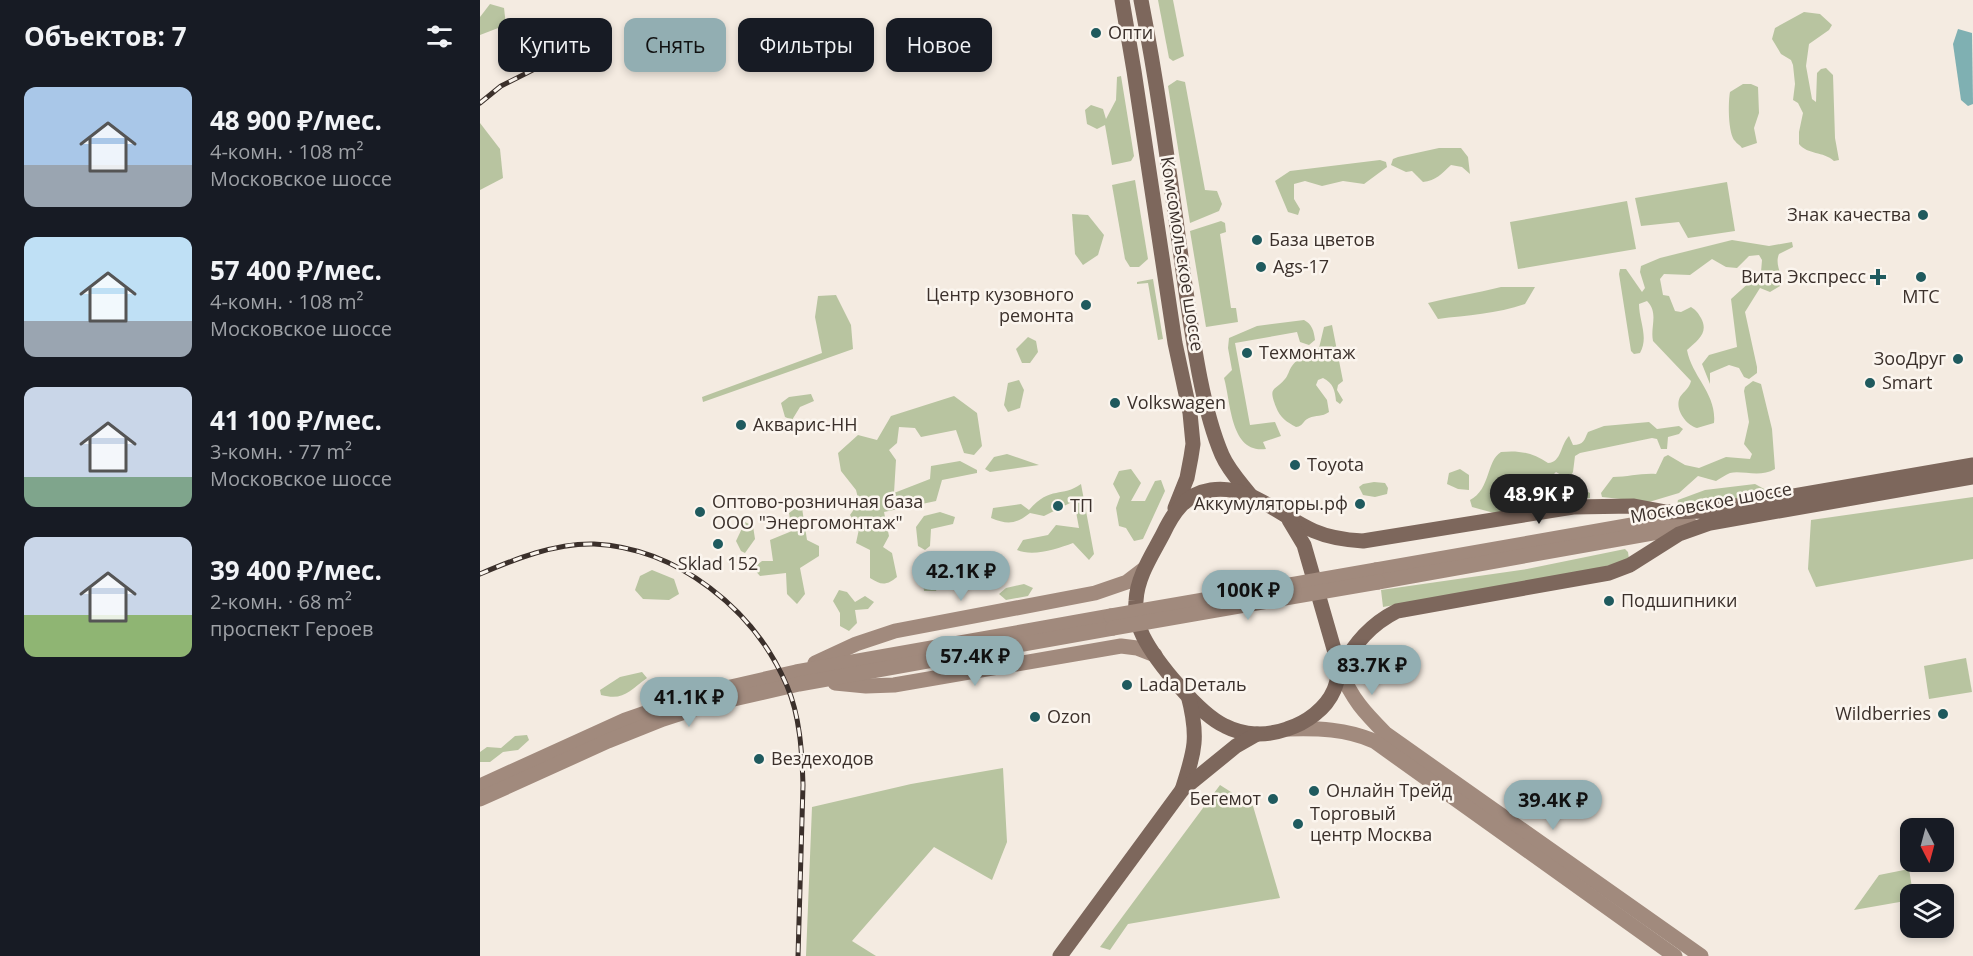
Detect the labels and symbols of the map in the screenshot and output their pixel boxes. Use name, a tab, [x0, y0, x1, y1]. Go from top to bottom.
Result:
place label: Опти	[1108, 20, 1153, 44]
marker: Опти	[1089, 26, 1103, 40]
street label: Комсомольское шоссе	[1156, 155, 1210, 353]
place label: Знак качества	[1787, 202, 1911, 226]
marker: Знак качества	[1916, 208, 1930, 222]
place label: База цветов	[1269, 227, 1375, 251]
marker: База цветов	[1250, 233, 1264, 247]
place label: Ags-17	[1273, 254, 1329, 278]
marker: Ags-17	[1254, 260, 1268, 274]
place label: Вита Экспресс	[1741, 264, 1866, 288]
marker: Вита Экспресс	[1871, 270, 1885, 284]
marker: МТС	[1914, 270, 1928, 284]
place label: Центр кузовного ремонта	[926, 282, 1074, 327]
place label: МТС	[1902, 284, 1940, 308]
marker: Центр кузовного ремонта	[1079, 298, 1093, 312]
place label: Техмонтаж	[1259, 340, 1356, 364]
marker: Техмонтаж	[1240, 346, 1254, 360]
place label: ЗооДруг	[1874, 346, 1946, 370]
marker: ЗооДруг	[1951, 352, 1965, 366]
place label: Smart	[1882, 370, 1932, 394]
marker: Smart	[1863, 376, 1877, 390]
place label: Volkswagen	[1127, 390, 1226, 414]
marker: Volkswagen	[1108, 396, 1122, 410]
place label: Акварис-НН	[753, 412, 857, 436]
marker: Акварис-НН	[734, 418, 748, 432]
place label: Toyota	[1307, 452, 1364, 476]
marker: Toyota	[1288, 458, 1302, 472]
pin: 48.9K ₽	[1484, 474, 1594, 525]
street label: Московское шоссе	[1628, 476, 1794, 528]
place label: Оптово-розничная база ООО "Энергомонтаж"	[712, 489, 923, 534]
place label: Аккумуляторы.рф	[1194, 491, 1348, 515]
place label: ТП	[1070, 493, 1093, 517]
marker: Аккумуляторы.рф	[1353, 497, 1367, 511]
marker: ТП	[1051, 499, 1065, 513]
marker: Оптово-розничная база ООО "Энергомонтаж"	[693, 505, 707, 519]
marker: Sklad 152	[711, 537, 725, 551]
place label: Sklad 152	[678, 551, 758, 575]
pin: 42.1K ₽	[906, 551, 1016, 602]
pin: 100K ₽	[1199, 570, 1297, 621]
place label: Подшипники	[1621, 588, 1737, 612]
marker: Подшипники	[1602, 594, 1616, 608]
pin: 57.4K ₽	[920, 636, 1030, 687]
pin: 83.7K ₽	[1317, 645, 1427, 696]
place label: Lada Dеталь	[1139, 672, 1247, 696]
pin: 41.1K ₽	[634, 677, 744, 728]
marker: Lada Dеталь	[1120, 678, 1134, 692]
place label: Wildberries	[1835, 701, 1931, 725]
place label: Ozon	[1047, 704, 1091, 728]
marker: Wildberries	[1936, 707, 1950, 721]
marker: Ozon	[1028, 710, 1042, 724]
place label: Вездеходов	[771, 746, 874, 770]
marker: Вездеходов	[752, 752, 766, 766]
place label: Онлайн Трейд	[1326, 778, 1452, 802]
pin: 39.4K ₽	[1498, 780, 1608, 831]
marker: Онлайн Трейд	[1307, 784, 1321, 798]
place label: Бегемот	[1190, 786, 1262, 810]
marker: Бегемот	[1266, 792, 1280, 806]
place label: Торговый центр Москва	[1310, 801, 1432, 846]
marker: Торговый центр Москва	[1291, 817, 1305, 831]
north arrow	[1900, 818, 1954, 872]

